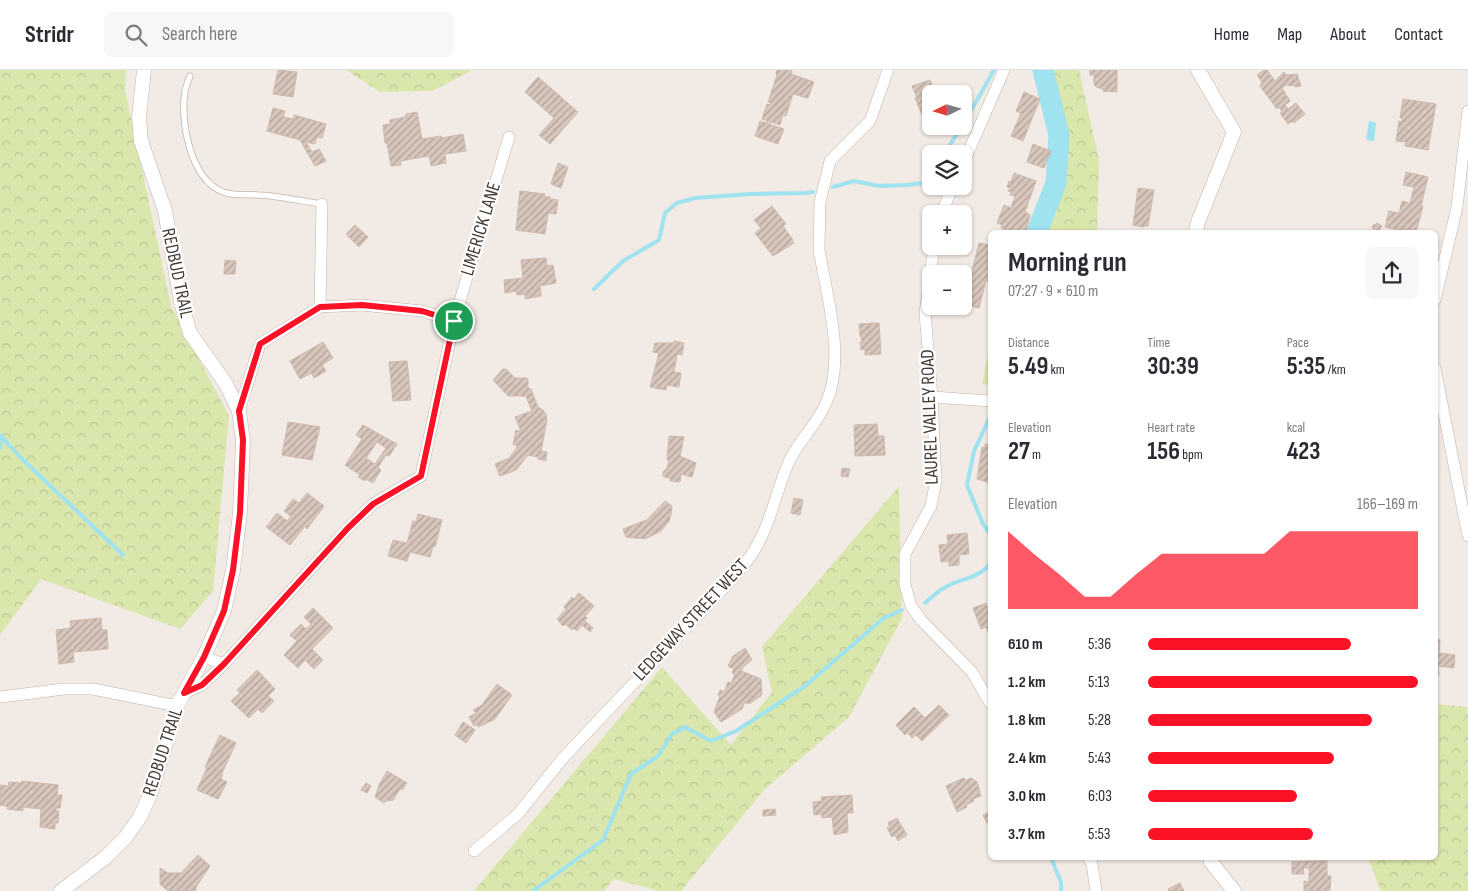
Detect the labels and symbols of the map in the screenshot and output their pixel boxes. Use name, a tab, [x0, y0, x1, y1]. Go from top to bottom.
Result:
north arrow	[922, 85, 972, 135]
street label: LIMERICK LANE	[456, 180, 506, 278]
street label: REDBUD TRAIL	[156, 226, 198, 320]
pin	[433, 300, 475, 342]
street label: LAUREL VALLEY ROAD	[916, 349, 944, 485]
street label: LEDGEWAY STREET WEST	[629, 554, 754, 686]
street label: REDBUD TRAIL	[138, 705, 188, 799]

